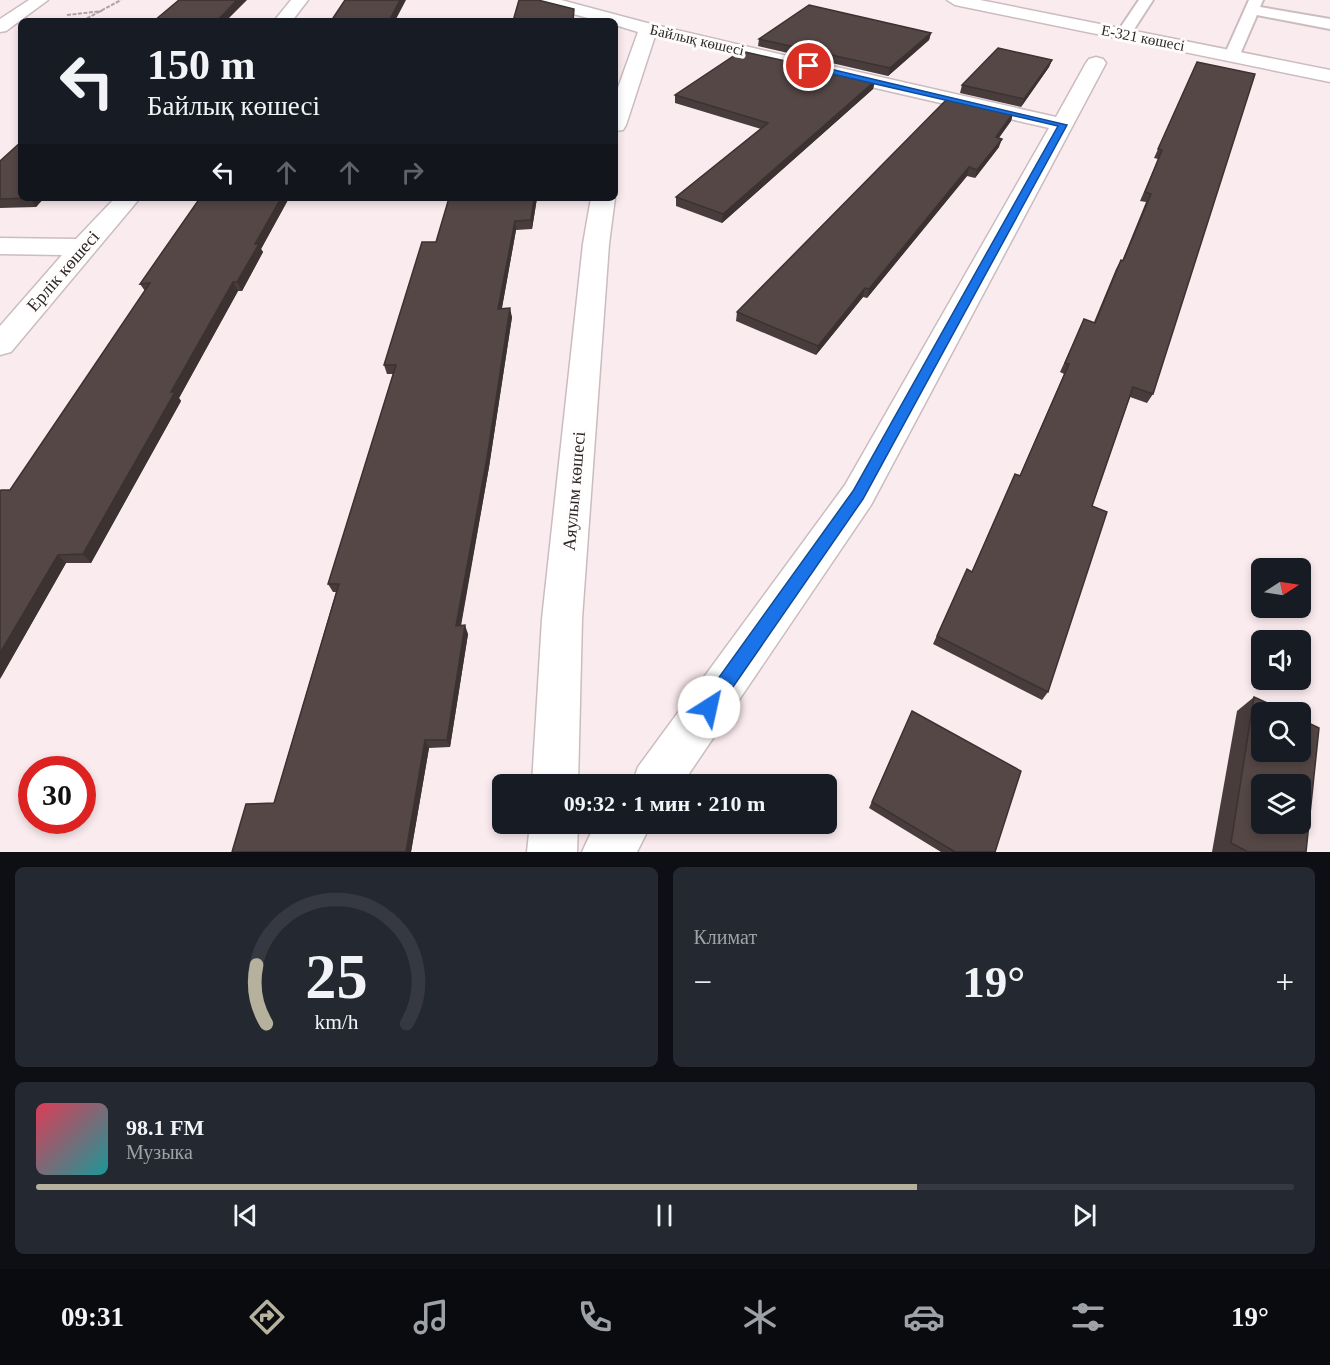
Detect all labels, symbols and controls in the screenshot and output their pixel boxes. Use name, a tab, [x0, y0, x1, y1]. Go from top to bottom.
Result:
street label: Байлық көшесі	[648, 21, 746, 59]
street label: Е-321 көшесі	[1100, 22, 1186, 54]
pin	[783, 40, 834, 91]
icon: left	[48, 42, 126, 120]
text: 150 m	[147, 42, 256, 88]
icon: arrive	[792, 49, 825, 82]
text: Байлық көшесі	[147, 91, 320, 121]
icon: left	[207, 156, 240, 189]
icon: ahead	[270, 156, 303, 189]
icon: ahead	[333, 156, 366, 189]
icon: right	[396, 156, 429, 189]
street label: Ерлік көшесі	[23, 227, 103, 315]
street label: Аяулым көшесі	[559, 431, 589, 551]
north arrow	[1251, 558, 1311, 618]
map controls	[1251, 558, 1311, 834]
button: sound	[1251, 630, 1311, 690]
position arrow	[677, 675, 741, 739]
button: search	[1251, 702, 1311, 762]
speed limit sign: 30	[18, 756, 96, 834]
button: layers	[1251, 774, 1311, 834]
text: 09:32 · 1 мин · 210 m	[564, 791, 765, 816]
text: Климат	[694, 926, 757, 948]
text: 25	[305, 942, 367, 1011]
text: 19°	[962, 957, 1025, 1007]
text: −	[694, 964, 712, 1000]
text: +	[1275, 964, 1294, 1000]
text: km/h	[314, 1010, 359, 1034]
text: 98.1 FM	[126, 1115, 204, 1140]
text: Музыка	[126, 1141, 193, 1163]
icon: previous	[229, 1199, 262, 1232]
icon: pause	[648, 1199, 681, 1232]
icon: next	[1068, 1199, 1101, 1232]
icon: directions	[246, 1296, 288, 1338]
icon: music	[410, 1296, 452, 1338]
icon: phone	[574, 1296, 616, 1338]
icon: climate	[739, 1296, 781, 1338]
icon: car	[903, 1296, 945, 1338]
icon: filters	[1067, 1296, 1109, 1338]
text: 09:31	[61, 1302, 124, 1332]
text: 19°	[1231, 1302, 1269, 1332]

